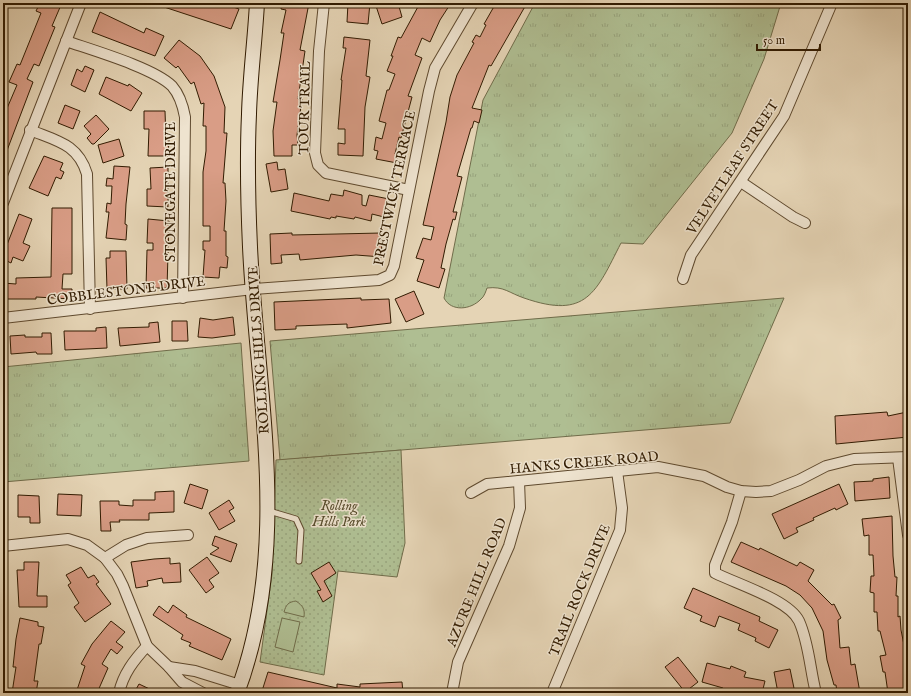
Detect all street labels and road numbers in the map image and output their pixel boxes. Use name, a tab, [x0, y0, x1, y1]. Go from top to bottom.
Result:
street label: TOUR TRAIL	[295, 61, 315, 155]
street label: VELVETLEAF STREET	[682, 97, 783, 239]
street label: PRESTWICK TERRACE	[370, 109, 420, 268]
street label: STONEGATE DRIVE	[162, 122, 180, 262]
street label: ROLLING HILLS DRIVE	[244, 265, 274, 435]
street label: COBBLESTONE DRIVE	[46, 272, 207, 310]
street label: HANKS CREEK ROAD	[509, 448, 659, 478]
street label: AZURE HILL ROAD	[442, 515, 511, 651]
street label: TRAIL ROCK DRIVE	[545, 521, 615, 659]

